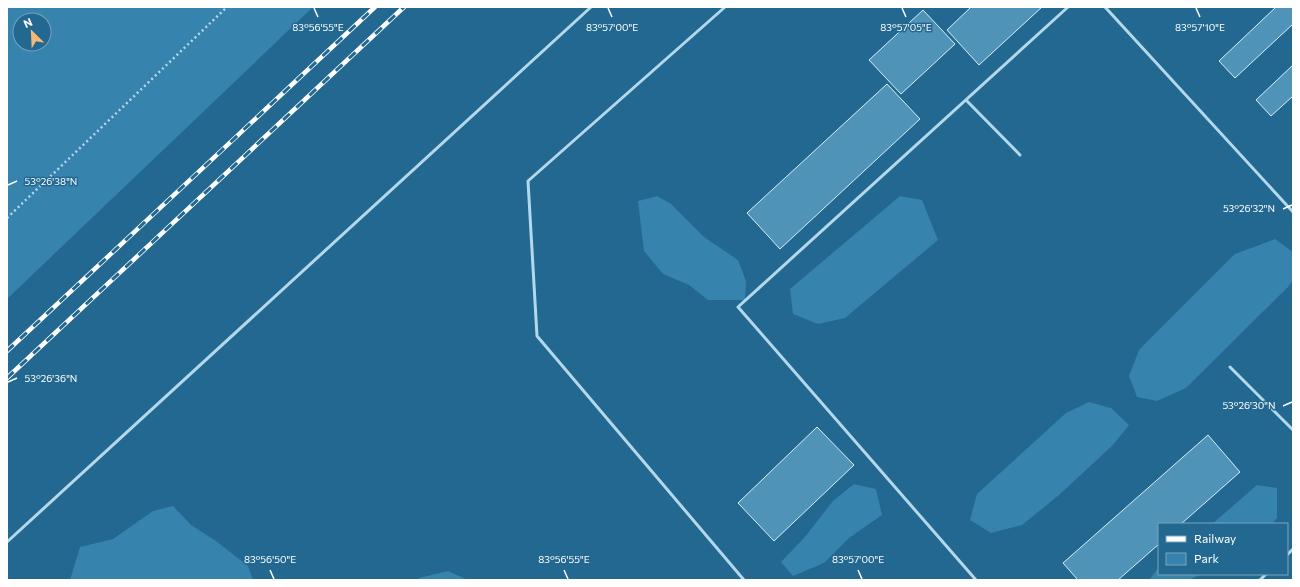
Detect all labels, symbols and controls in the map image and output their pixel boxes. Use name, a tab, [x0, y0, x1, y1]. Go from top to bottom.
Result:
north arrow	[12, 12, 52, 52]
text: N	[21, 15, 34, 30]
text: 83°56'55"E	[292, 21, 344, 33]
text: 83°57'00"E	[586, 21, 638, 33]
text: 83°57'05"E	[880, 21, 932, 33]
text: 83°57'10"E	[1175, 21, 1225, 33]
text: 53°26'38"N	[25, 175, 77, 187]
text: 53°26'32"N	[1223, 202, 1275, 214]
text: 53°26'36"N	[25, 372, 77, 384]
text: 53°26'30"N	[1222, 399, 1276, 411]
legend	[1158, 523, 1288, 575]
text: Railway	[1194, 531, 1236, 545]
text: Park	[1194, 551, 1220, 565]
text: 83°56'50"E	[244, 553, 296, 565]
text: 83°56'55"E	[538, 553, 590, 565]
text: 83°57'00"E	[832, 553, 884, 565]

